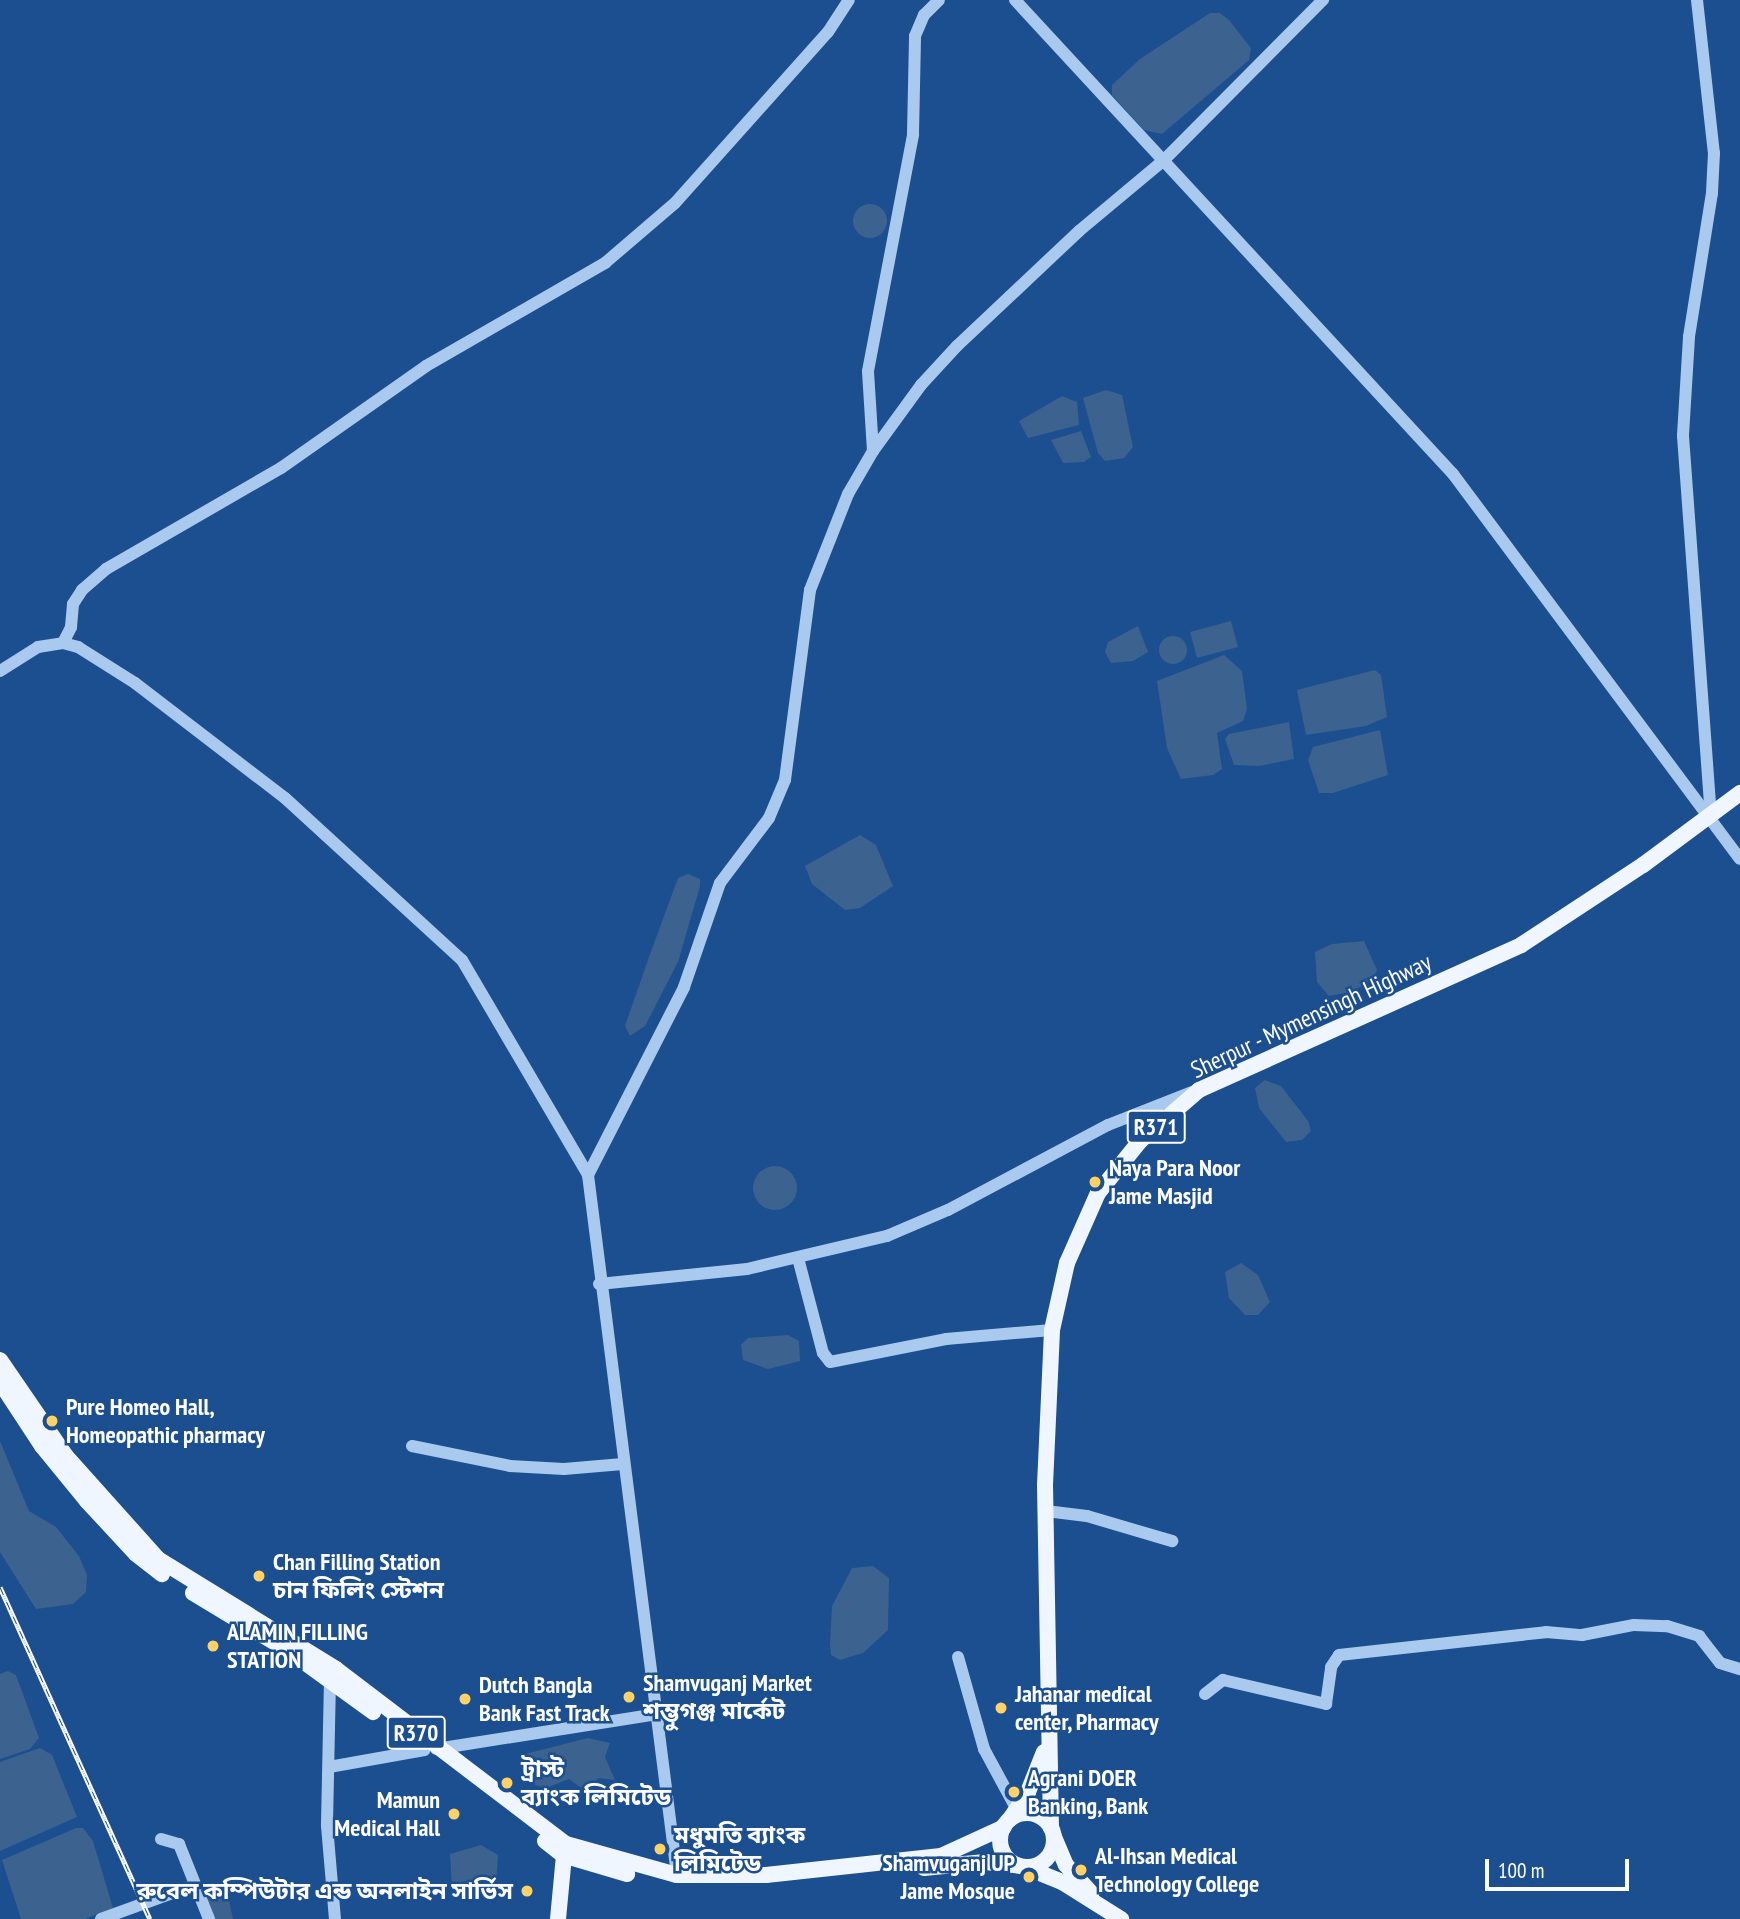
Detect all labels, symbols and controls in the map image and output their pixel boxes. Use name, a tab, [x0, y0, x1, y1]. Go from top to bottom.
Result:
street label: Sherpur - Mymensingh Highway	[1185, 947, 1437, 1085]
road number: R371	[1126, 1108, 1186, 1146]
place label: Naya Para Noor Jame Masjid	[1109, 1154, 1240, 1210]
marker: Naya Para Noor Jame Masjid	[1087, 1174, 1103, 1190]
place label: Pure Homeo Hall, Homeopathic pharmacy	[66, 1393, 265, 1449]
marker: Pure Homeo Hall, Homeopathic pharmacy	[44, 1413, 60, 1429]
place label: Chan Filling Station চান ফিলিং স্টেশন	[273, 1548, 444, 1604]
marker: Chan Filling Station চান ফিলিং স্টেশন	[251, 1568, 267, 1584]
place label: ALAMIN FILLING STATION	[227, 1618, 368, 1674]
marker: ALAMIN FILLING STATION	[205, 1638, 221, 1654]
place label: Shamvuganj Market শম্ভুগঞ্জ মার্কেট	[643, 1669, 812, 1725]
place label: Dutch Bangla Bank Fast Track	[479, 1671, 611, 1727]
place label: Jahanar medical center, Pharmacy	[1015, 1680, 1160, 1736]
marker: Shamvuganj Market শম্ভুগঞ্জ মার্কেট	[621, 1689, 637, 1705]
marker: Dutch Bangla Bank Fast Track	[457, 1691, 473, 1707]
marker: Jahanar medical center, Pharmacy	[993, 1700, 1009, 1716]
road number: R370	[386, 1714, 446, 1752]
place label: ট্রাস্ট ব্যাংক লিমিটেড	[521, 1755, 671, 1811]
place label: Agrani DOER Banking, Bank	[1028, 1764, 1150, 1820]
marker: ট্রাস্ট ব্যাংক লিমিটেড	[499, 1775, 515, 1791]
marker: Agrani DOER Banking, Bank	[1006, 1784, 1022, 1800]
place label: Mamun Medical Hall	[334, 1786, 440, 1842]
marker: Mamun Medical Hall	[446, 1806, 462, 1822]
place label: মধুমতি ব্যাংক লিমিটেড	[674, 1821, 805, 1877]
marker: মধুমতি ব্যাংক লিমিটেড	[652, 1841, 668, 1857]
place label: Al-Ihsan Medical Technology College	[1095, 1842, 1260, 1898]
scale bar	[1488, 1846, 1632, 1890]
place label: Shamvuganj UP Jame Mosque	[882, 1849, 1015, 1905]
text: 100 m	[1498, 1857, 1544, 1884]
marker: Al-Ihsan Medical Technology College	[1073, 1862, 1089, 1878]
marker: Shamvuganj UP Jame Mosque	[1021, 1869, 1037, 1885]
place label: রুবেল কম্পিউটার এন্ড অনলাইন সার্ভিস	[136, 1877, 513, 1905]
marker: রুবেল কম্পিউটার এন্ড অনলাইন সার্ভিস	[519, 1883, 535, 1899]

